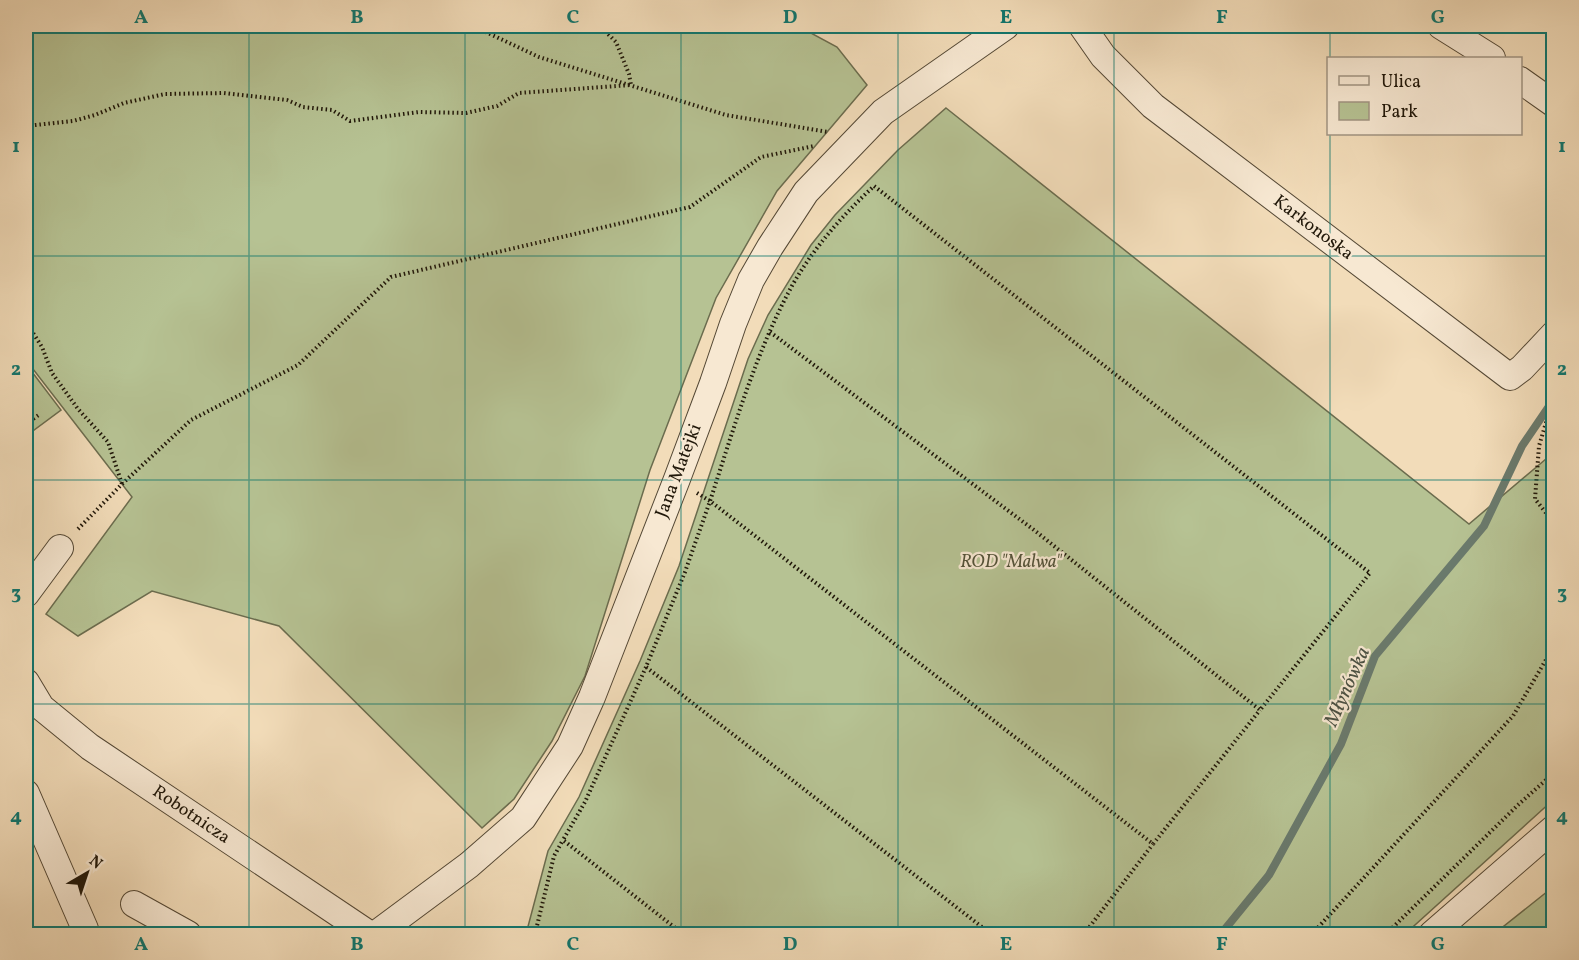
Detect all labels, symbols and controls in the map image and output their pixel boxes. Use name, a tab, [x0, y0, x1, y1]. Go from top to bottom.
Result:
text: A	[134, 4, 148, 32]
text: B	[350, 4, 364, 32]
text: C	[567, 4, 580, 32]
text: D	[783, 4, 797, 32]
text: E	[1000, 4, 1012, 32]
text: F	[1216, 4, 1228, 32]
text: G	[1431, 4, 1445, 32]
legend	[1327, 57, 1522, 135]
text: Ulica	[1381, 70, 1421, 95]
text: Park	[1381, 100, 1418, 125]
text: 1	[12, 133, 20, 161]
text: 1	[1558, 133, 1566, 161]
street label: Karkonoska	[1268, 190, 1358, 266]
text: 2	[11, 356, 21, 384]
text: 2	[1557, 356, 1567, 384]
street label: Jana Matejki	[650, 420, 708, 522]
park label: ROD "Malwa"	[960, 550, 1063, 575]
text: 3	[11, 580, 21, 608]
text: 3	[1557, 580, 1567, 608]
water label: Młynówka	[1318, 643, 1378, 732]
street label: Robotnicza	[147, 780, 235, 850]
text: 4	[10, 803, 22, 831]
text: 4	[1556, 803, 1568, 831]
north arrow	[57, 843, 117, 903]
text: N	[84, 851, 107, 875]
text: A	[134, 931, 148, 959]
text: B	[350, 931, 364, 959]
text: C	[567, 931, 580, 959]
text: D	[783, 931, 797, 959]
text: E	[1000, 931, 1012, 959]
text: F	[1216, 931, 1228, 959]
text: G	[1431, 931, 1445, 959]

